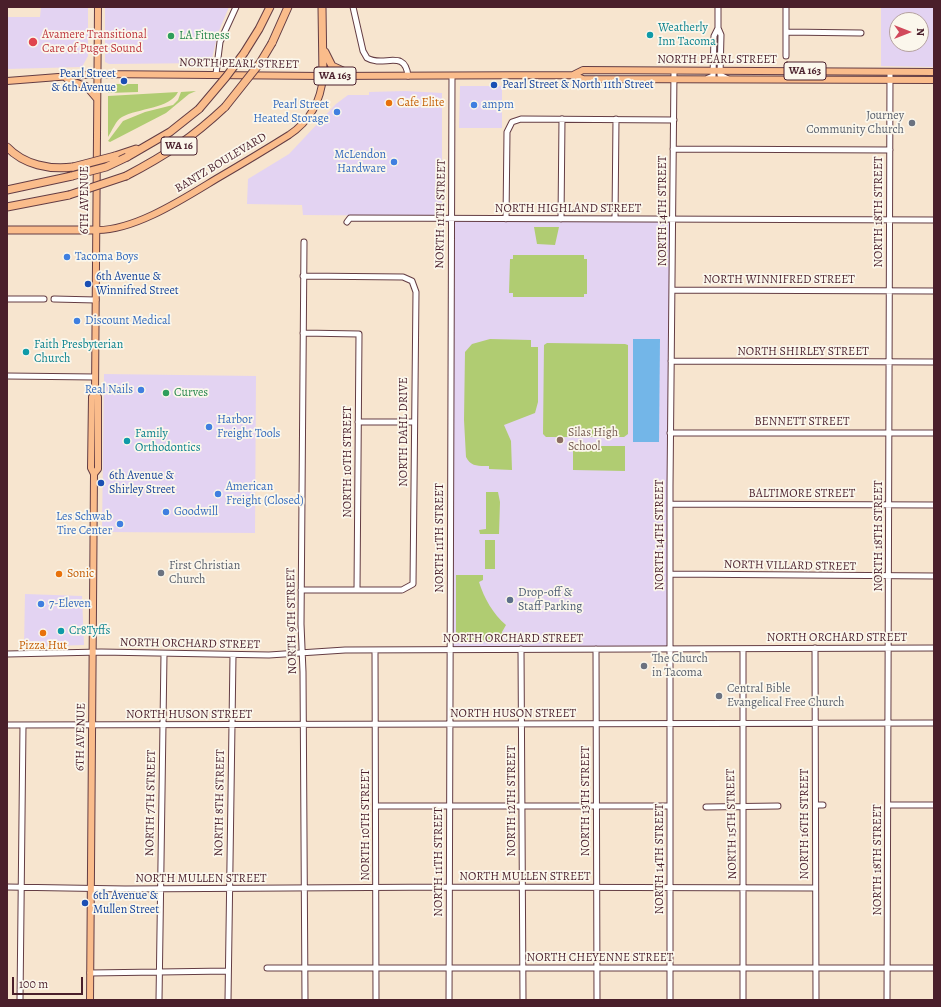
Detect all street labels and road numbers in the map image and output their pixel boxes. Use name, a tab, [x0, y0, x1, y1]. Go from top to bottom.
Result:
street label: NORTH PEARL STREET	[657, 53, 777, 67]
street label: NORTH PEARL STREET	[179, 56, 299, 72]
road number: WA 163	[784, 62, 826, 80]
road number: WA 163	[314, 67, 356, 85]
street label: BANTZ BOULEVARD	[173, 130, 269, 196]
road number: WA 16	[161, 137, 197, 155]
street label: NORTH 14TH STREET	[656, 156, 670, 266]
street label: NORTH 18TH STREET	[872, 156, 886, 268]
street label: NORTH 11TH STREET	[433, 159, 449, 269]
street label: 6TH AVENUE	[78, 166, 92, 234]
street label: NORTH HIGHLAND STREET	[495, 202, 641, 216]
street label: NORTH WINNIFRED STREET	[703, 273, 855, 287]
street label: NORTH SHIRLEY STREET	[737, 345, 869, 359]
street label: NORTH DAHL DRIVE	[397, 377, 411, 487]
street label: NORTH 10TH STREET	[341, 406, 355, 518]
street label: BENNETT STREET	[754, 415, 850, 429]
street label: NORTH 14TH STREET	[653, 480, 667, 590]
street label: NORTH 18TH STREET	[872, 480, 886, 592]
street label: NORTH 11TH STREET	[433, 483, 447, 593]
street label: BALTIMORE STREET	[749, 487, 855, 501]
street label: NORTH VILLARD STREET	[724, 558, 856, 574]
street label: NORTH 9TH STREET	[284, 568, 300, 674]
street label: NORTH ORCHARD STREET	[767, 631, 907, 645]
street label: NORTH ORCHARD STREET	[443, 632, 583, 646]
street label: NORTH ORCHARD STREET	[120, 636, 260, 652]
street label: 6TH AVENUE	[73, 703, 89, 771]
street label: NORTH HUSON STREET	[450, 707, 576, 721]
street label: NORTH HUSON STREET	[126, 708, 252, 722]
street label: NORTH 12TH STREET	[505, 746, 519, 856]
street label: NORTH 13TH STREET	[579, 746, 593, 856]
street label: NORTH 8TH STREET	[212, 749, 228, 857]
street label: NORTH 7TH STREET	[143, 750, 159, 856]
street label: NORTH 10TH STREET	[359, 769, 373, 881]
street label: NORTH 15TH STREET	[724, 769, 740, 879]
street label: NORTH 16TH STREET	[798, 769, 812, 879]
street label: NORTH 14TH STREET	[653, 804, 667, 914]
street label: NORTH 18TH STREET	[871, 804, 885, 916]
street label: NORTH 11TH STREET	[432, 807, 446, 917]
street label: NORTH MULLEN STREET	[459, 870, 591, 884]
street label: NORTH MULLEN STREET	[135, 872, 267, 886]
street label: NORTH CHEYENNE STREET	[527, 951, 673, 965]

